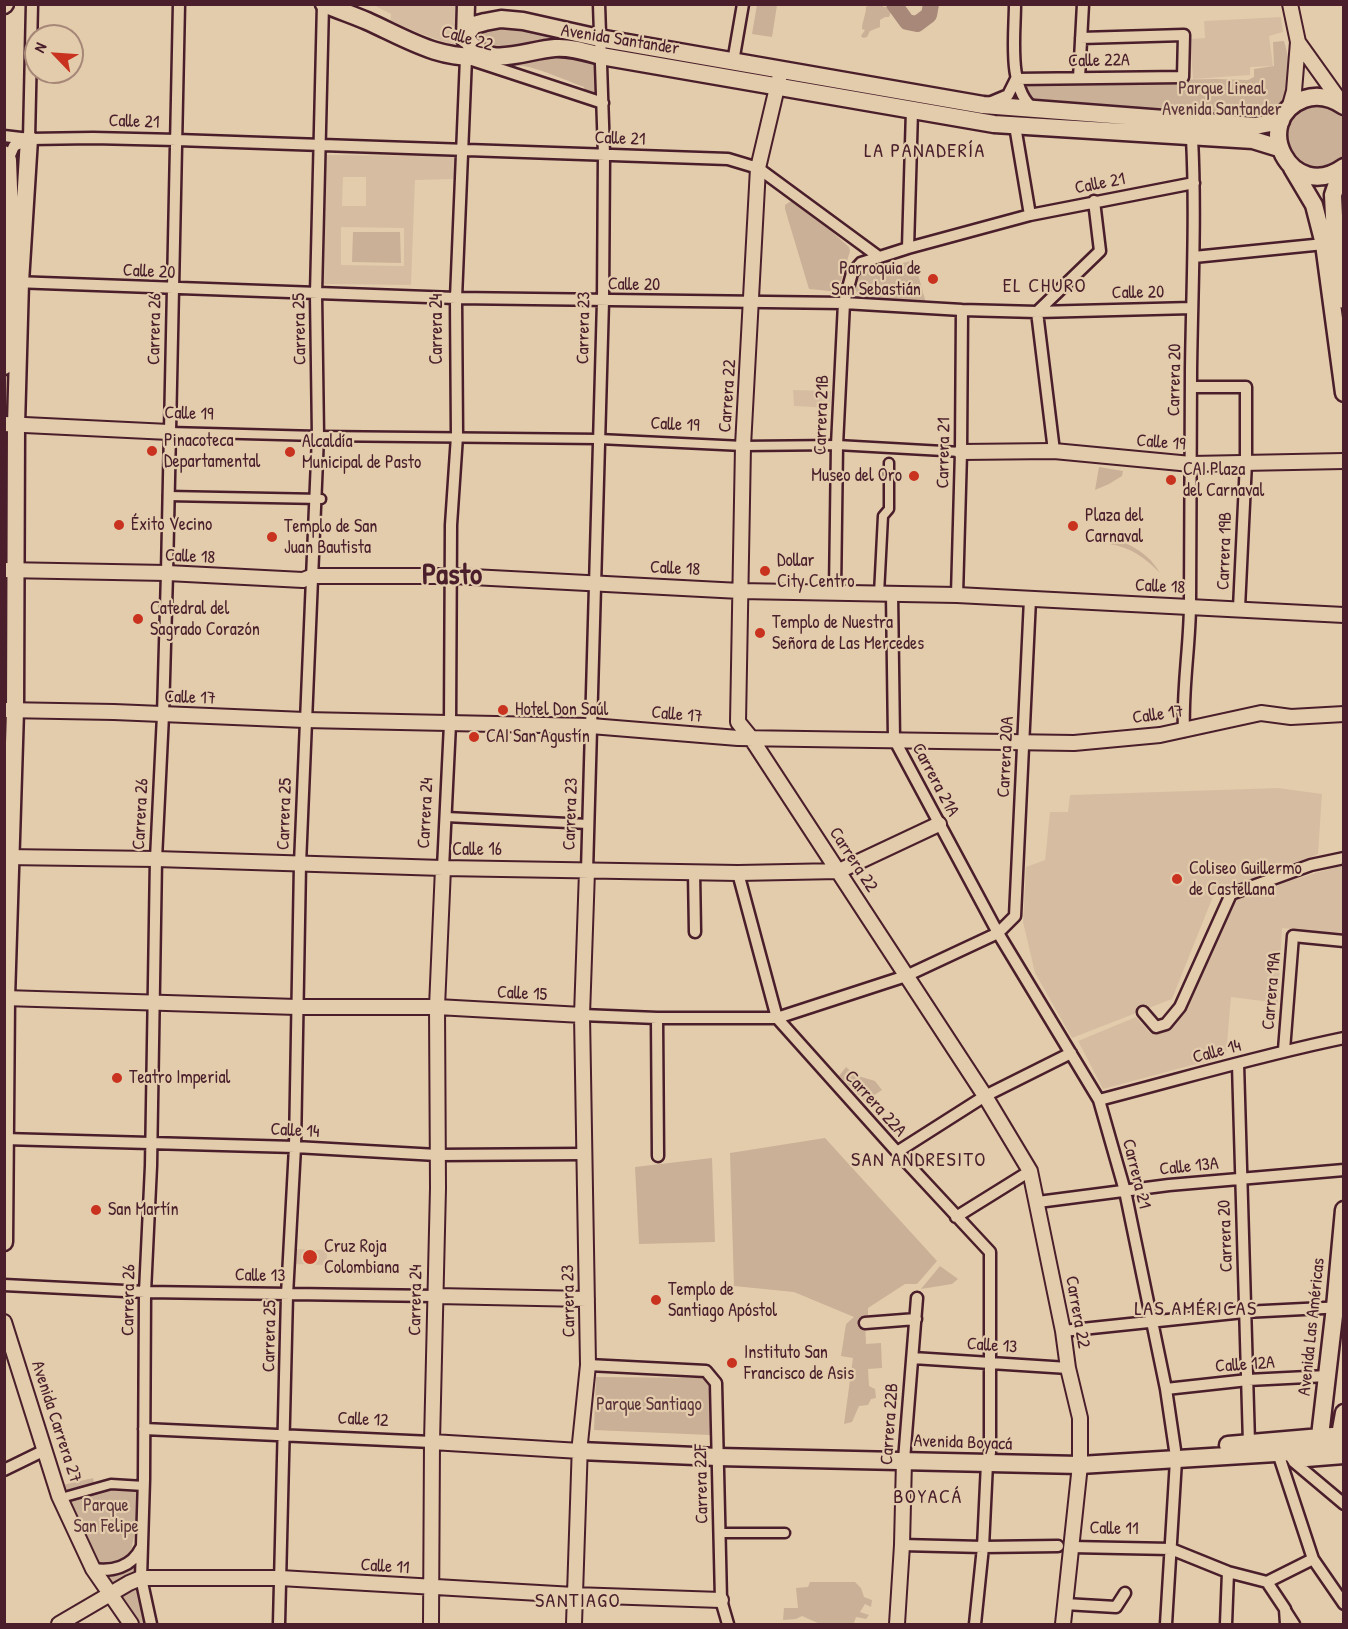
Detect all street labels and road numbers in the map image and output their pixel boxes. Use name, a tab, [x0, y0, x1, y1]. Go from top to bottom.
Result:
street label: Avenida Santander	[559, 20, 681, 60]
street label: Calle 22	[439, 21, 495, 57]
street label: Calle 22A	[1068, 50, 1130, 72]
street label: Calle 21	[108, 110, 160, 134]
street label: Calle 21	[594, 127, 646, 151]
street label: Calle 21	[1073, 169, 1127, 199]
street label: Calle 20	[122, 260, 176, 284]
street label: Calle 20	[608, 274, 660, 296]
street label: Calle 20	[1112, 282, 1164, 304]
street label: Carrera 23	[573, 292, 595, 364]
street label: Carrera 26	[144, 293, 166, 365]
street label: Carrera 25	[289, 293, 311, 365]
street label: Carrera 24	[426, 293, 448, 365]
street label: Carrera 20	[1164, 344, 1186, 416]
street label: Carrera 22	[715, 359, 741, 433]
street label: Carrera 21B	[810, 375, 834, 455]
street label: Calle 19	[164, 402, 214, 426]
street label: Calle 19	[650, 413, 700, 437]
street label: Carrera 21	[933, 417, 955, 489]
street label: Calle 19	[1136, 430, 1186, 456]
street label: Carrera 19B	[1213, 511, 1237, 591]
street label: Calle 18	[164, 545, 216, 569]
street label: Calle 18	[649, 557, 701, 581]
street label: Calle 18	[1134, 575, 1186, 599]
street label: Calle 17	[164, 686, 216, 710]
street label: Calle 17	[1131, 701, 1185, 729]
street label: Calle 17	[650, 702, 704, 728]
street label: Carrera 20A	[993, 716, 1019, 798]
street label: Carrera 21A	[907, 740, 963, 820]
street label: Carrera 24	[413, 777, 439, 849]
street label: Carrera 23	[559, 777, 583, 851]
street label: Carrera 26	[128, 778, 154, 850]
street label: Carrera 25	[273, 778, 297, 850]
street label: Carrera 22	[824, 824, 882, 896]
street label: Calle 16	[452, 839, 502, 861]
street label: Carrera 19A	[1258, 951, 1286, 1031]
street label: Calle 15	[496, 982, 548, 1006]
street label: Calle 14	[1190, 1035, 1244, 1069]
street label: Carrera 22A	[840, 1066, 910, 1142]
street label: Calle 14	[270, 1119, 320, 1143]
street label: Carrera 21	[1117, 1137, 1155, 1211]
street label: Calle 13A	[1158, 1153, 1220, 1181]
street label: Carrera 20	[1214, 1199, 1238, 1273]
street label: Avenida Las Américas	[1294, 1257, 1330, 1397]
street label: Carrera 26	[118, 1264, 140, 1336]
street label: Carrera 24	[405, 1264, 427, 1336]
street label: Calle 13	[235, 1265, 285, 1287]
street label: Carrera 23	[558, 1265, 580, 1337]
street label: Carrera 22	[1060, 1274, 1094, 1350]
street label: Carrera 25	[259, 1300, 281, 1372]
street label: Calle 13	[966, 1333, 1018, 1359]
street label: Calle 12A	[1214, 1352, 1276, 1378]
street label: Avenida Carrera 27	[26, 1358, 86, 1486]
street label: Carrera 22B	[876, 1382, 904, 1466]
street label: Calle 12	[337, 1408, 389, 1432]
street label: Avenida Boyacá	[913, 1430, 1013, 1456]
street label: Carrera 22F	[691, 1444, 713, 1524]
street label: Calle 11	[1089, 1518, 1139, 1540]
street label: Calle 11	[360, 1555, 410, 1579]

